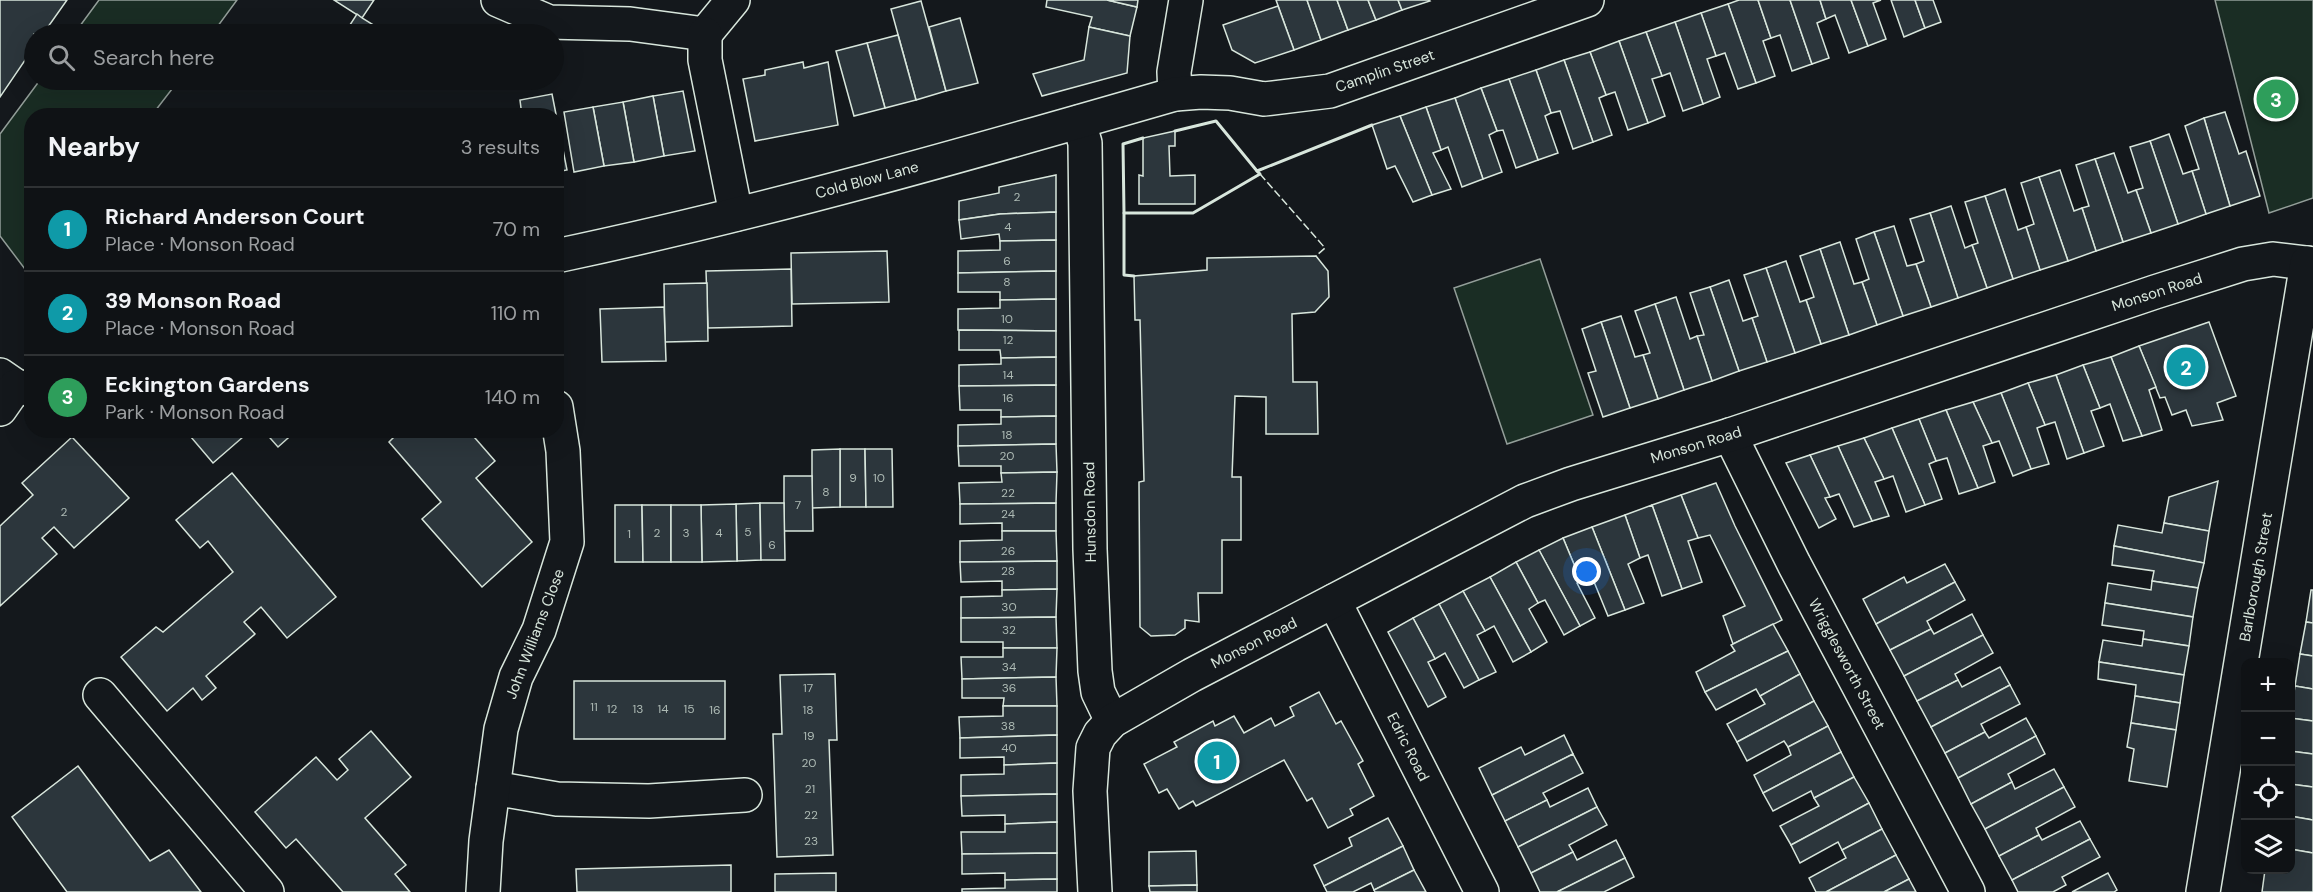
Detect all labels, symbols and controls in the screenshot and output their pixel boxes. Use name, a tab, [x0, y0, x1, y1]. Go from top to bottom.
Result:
search box	[24, 24, 564, 90]
icon: search	[45, 41, 78, 74]
text: Search here	[93, 43, 214, 72]
street label: Camplin Street	[1333, 45, 1437, 97]
pin: 3	[2256, 76, 2296, 122]
text: Nearby	[48, 130, 140, 164]
text: 3 results	[461, 134, 540, 160]
street label: Cold Blow Lane	[813, 157, 921, 203]
house number: 2	[1014, 189, 1021, 205]
text: Richard Anderson Court	[105, 202, 365, 231]
text: 1	[64, 216, 71, 242]
text: 70 m	[493, 216, 540, 242]
house number: 4	[1004, 219, 1012, 235]
text: Place · Monson Road	[105, 231, 295, 257]
house number: 6	[1003, 253, 1011, 269]
street label: Monson Road	[2109, 268, 2205, 316]
house number: 8	[1003, 274, 1011, 290]
text: 39 Monson Road	[105, 286, 281, 315]
text: 2	[62, 300, 73, 326]
text: 110 m	[491, 300, 540, 326]
house number: 10	[1001, 311, 1013, 327]
text: Place · Monson Road	[105, 315, 295, 341]
house number: 12	[1003, 332, 1013, 348]
pin: 2	[2166, 344, 2206, 389]
house number: 14	[1002, 367, 1014, 383]
text: Eckington Gardens	[105, 370, 310, 399]
text: 3	[61, 384, 74, 410]
text: 140 m	[485, 384, 540, 410]
house number: 16	[1002, 390, 1014, 406]
text: Park · Monson Road	[105, 399, 285, 425]
street label: Monson Road	[1648, 422, 1744, 468]
house number: 18	[1001, 427, 1013, 443]
house number: 20	[999, 448, 1015, 464]
street label: Hunsdon Road	[1079, 461, 1101, 563]
house number: 9	[849, 470, 857, 486]
house number: 10	[873, 470, 885, 486]
house number: 8	[822, 484, 830, 500]
house number: 22	[1001, 485, 1015, 501]
house number: 7	[795, 497, 801, 513]
house number: 2	[61, 504, 68, 520]
house number: 24	[1001, 506, 1015, 522]
street label: Barlborough Street	[2235, 511, 2277, 643]
house number: 5	[744, 524, 752, 540]
house number: 2	[654, 525, 661, 541]
house number: 3	[682, 525, 690, 541]
house number: 4	[715, 525, 723, 541]
house number: 1	[627, 526, 631, 542]
house number: 6	[768, 537, 776, 553]
house number: 26	[1001, 543, 1015, 559]
your location	[1572, 557, 1601, 586]
house number: 28	[1001, 563, 1015, 579]
street label: John Williams Close	[501, 566, 569, 702]
street label: Wrigglesworth Street	[1804, 595, 1890, 733]
house number: 30	[1001, 599, 1017, 615]
street label: Monson Road	[1208, 613, 1300, 673]
house number: 32	[1002, 622, 1016, 638]
map controls	[2241, 658, 2295, 874]
button: +	[2241, 658, 2295, 712]
house number: 34	[1002, 659, 1016, 675]
house number: 17	[803, 680, 813, 696]
house number: 36	[1002, 680, 1016, 696]
house number: 11	[590, 699, 598, 715]
house number: 12	[607, 701, 617, 717]
house number: 13	[633, 701, 643, 717]
house number: 14	[657, 701, 669, 717]
house number: 15	[683, 701, 695, 717]
house number: 16	[709, 702, 721, 718]
house number: 18	[802, 702, 814, 718]
street label: Edric Road	[1382, 709, 1434, 785]
button: −	[2241, 712, 2295, 766]
house number: 38	[1001, 718, 1015, 734]
house number: 19	[803, 728, 815, 744]
pin: 1	[1198, 738, 1236, 783]
house number: 40	[1001, 740, 1017, 756]
house number: 20	[801, 755, 817, 771]
button: locate	[2241, 766, 2295, 820]
house number: 21	[805, 781, 815, 797]
house number: 22	[804, 807, 818, 823]
button: layers	[2241, 820, 2295, 874]
house number: 23	[804, 833, 818, 849]

